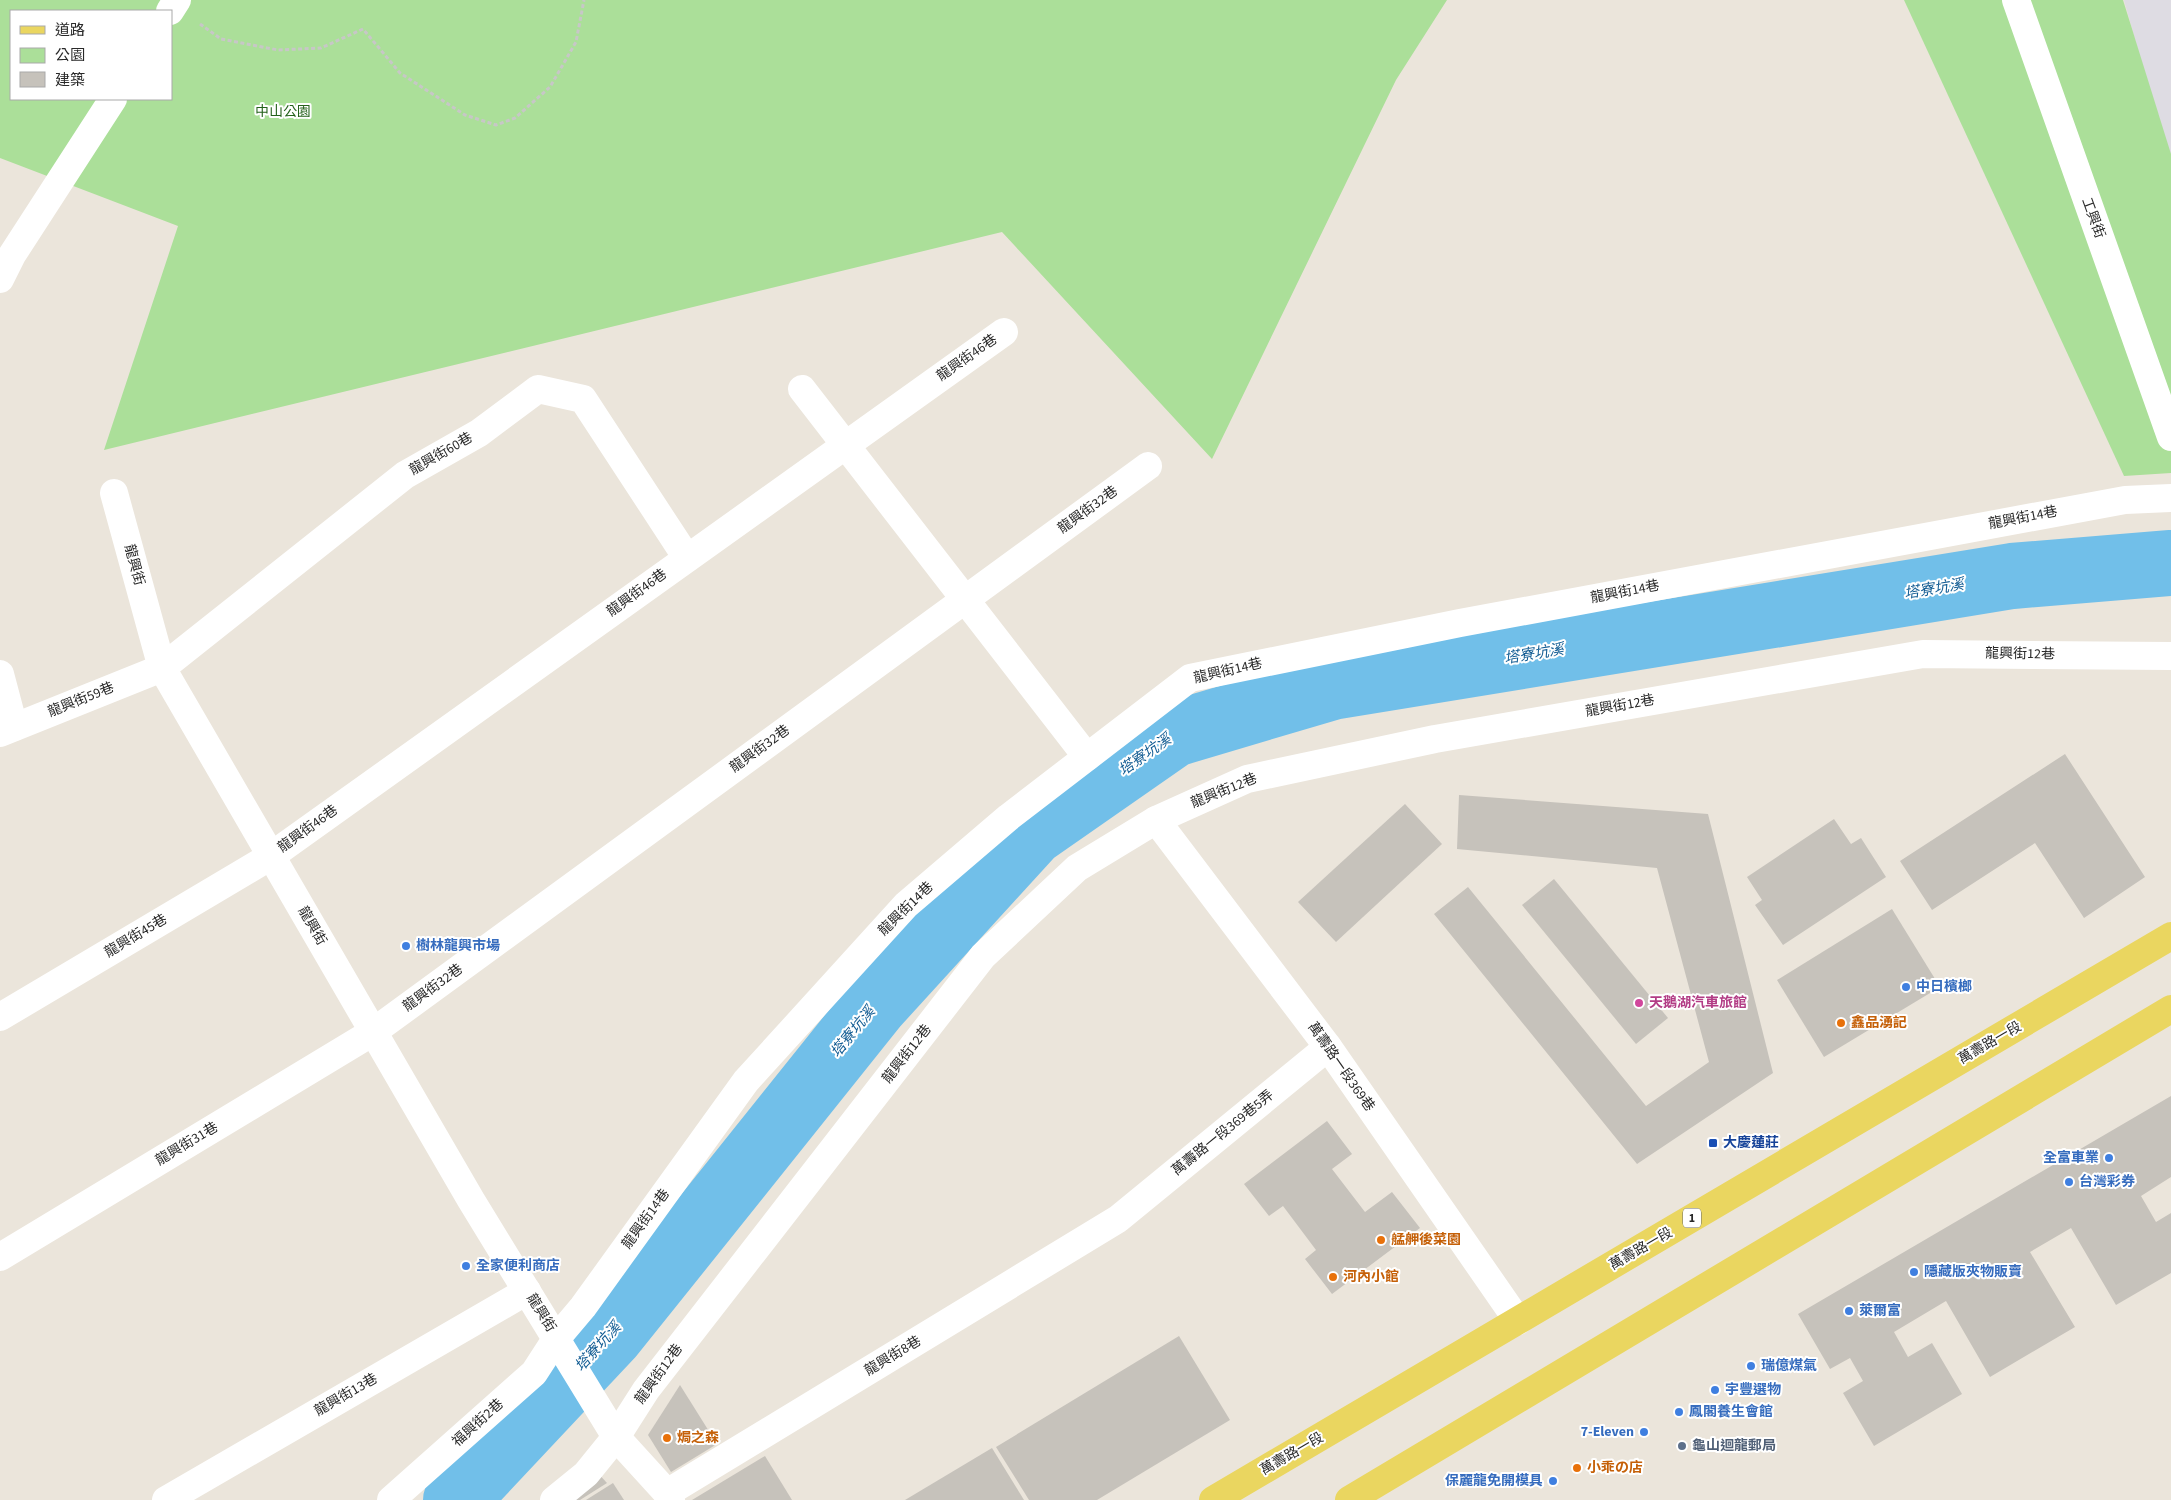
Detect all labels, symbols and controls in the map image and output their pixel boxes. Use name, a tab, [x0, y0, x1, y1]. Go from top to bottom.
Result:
legend	[10, 10, 172, 100]
text: 道路	[55, 20, 85, 41]
text: 公園	[55, 45, 85, 66]
text: 建築	[55, 70, 85, 91]
park label: 中山公園	[255, 102, 311, 122]
street label: 工興街	[2076, 195, 2110, 241]
street label: 龍興街46巷	[933, 330, 1001, 386]
street label: 龍興街60巷	[406, 428, 476, 480]
street label: 龍興街32巷	[1054, 481, 1122, 539]
street label: 龍興街14巷	[1987, 502, 2059, 534]
street label: 龍興街	[119, 542, 149, 588]
street label: 龍興街46巷	[603, 564, 671, 622]
water label: 塔寮坑溪	[1903, 574, 1967, 604]
street label: 龍興街14巷	[1589, 576, 1661, 608]
water label: 塔寮坑溪	[1503, 639, 1567, 669]
street label: 龍興街12巷	[1985, 643, 2055, 665]
street label: 龍興街14巷	[1192, 653, 1264, 689]
street label: 龍興街59巷	[45, 678, 117, 722]
street label: 龍興街12巷	[1584, 690, 1656, 722]
street label: 龍興街32巷	[726, 720, 794, 778]
water label: 塔寮坑溪	[1114, 728, 1177, 781]
street label: 龍興街12巷	[1188, 769, 1260, 813]
street label: 龍興街46巷	[274, 800, 342, 858]
street label: 龍興街14巷	[874, 878, 938, 940]
street label: 龍興街	[293, 903, 331, 949]
street label: 龍興街45巷	[101, 909, 171, 963]
place label: 樹林龍興市場	[416, 936, 500, 956]
marker: 樹林龍興市場	[400, 940, 412, 952]
street label: 龍興街32巷	[399, 959, 467, 1017]
place label: 中日檳榔	[1916, 977, 1972, 997]
marker: 中日檳榔	[1900, 981, 1912, 993]
place label: 天鵝湖汽車旅館	[1649, 993, 1747, 1013]
marker: 天鵝湖汽車旅館	[1633, 997, 1645, 1009]
water label: 塔寮坑溪	[826, 1001, 881, 1062]
place label: 鑫品湧記	[1851, 1013, 1907, 1033]
marker: 鑫品湧記	[1835, 1017, 1847, 1029]
street label: 萬壽路一段	[1955, 1017, 2025, 1069]
street label: 萬壽路一段369巷	[1303, 1018, 1379, 1116]
street label: 龍興街12巷	[878, 1020, 936, 1088]
street label: 萬壽路一段369巷5弄	[1168, 1086, 1278, 1180]
street label: 龍興街31巷	[152, 1117, 222, 1171]
place label: 大慶蓮莊	[1723, 1133, 1779, 1153]
marker: 大慶蓮莊	[1707, 1137, 1719, 1149]
place label: 全富車業	[2043, 1148, 2099, 1168]
marker: 全富車業	[2103, 1152, 2115, 1164]
place label: 台灣彩券	[2079, 1172, 2135, 1192]
marker: 台灣彩券	[2063, 1176, 2075, 1188]
street label: 龍興街14巷	[617, 1185, 675, 1253]
road number: 1	[1683, 1208, 1701, 1228]
street label: 萬壽路一段	[1606, 1223, 1676, 1275]
place label: 艋舺後菜園	[1391, 1230, 1461, 1250]
marker: 艋舺後菜園	[1375, 1234, 1387, 1246]
place label: 全家便利商店	[476, 1256, 560, 1276]
marker: 全家便利商店	[460, 1260, 472, 1272]
place label: 隱藏版夾物販賣	[1924, 1262, 2022, 1282]
marker: 隱藏版夾物販賣	[1908, 1266, 1920, 1278]
place label: 河內小館	[1343, 1267, 1399, 1287]
marker: 河內小館	[1327, 1271, 1339, 1283]
street label: 龍興街	[521, 1290, 561, 1336]
place label: 萊爾富	[1859, 1301, 1901, 1321]
marker: 萊爾富	[1843, 1305, 1855, 1317]
water label: 塔寮坑溪	[570, 1316, 627, 1376]
street label: 龍興街8巷	[861, 1331, 925, 1381]
street label: 龍興街12巷	[630, 1340, 688, 1408]
place label: 瑞億煤氣	[1761, 1356, 1817, 1376]
marker: 瑞億煤氣	[1745, 1360, 1757, 1372]
street label: 龍興街13巷	[311, 1369, 381, 1421]
place label: 宇豐選物	[1725, 1380, 1781, 1400]
marker: 宇豐選物	[1709, 1384, 1721, 1396]
street label: 福興街2巷	[448, 1395, 508, 1451]
place label: 鳳閣養生會館	[1689, 1402, 1773, 1422]
marker: 鳳閣養生會館	[1673, 1406, 1685, 1418]
place label: 7-Eleven	[1581, 1422, 1634, 1442]
marker: 7-Eleven	[1638, 1426, 1650, 1438]
place label: 焗之森	[677, 1428, 719, 1448]
street label: 萬壽路一段	[1257, 1428, 1327, 1480]
marker: 焗之森	[661, 1432, 673, 1444]
place label: 龜山迴龍郵局	[1692, 1436, 1776, 1456]
marker: 龜山迴龍郵局	[1676, 1440, 1688, 1452]
place label: 小乖の店	[1587, 1458, 1643, 1478]
marker: 小乖の店	[1571, 1462, 1583, 1474]
place label: 保麗龍免開模具	[1445, 1471, 1543, 1491]
marker: 保麗龍免開模具	[1547, 1475, 1559, 1487]

